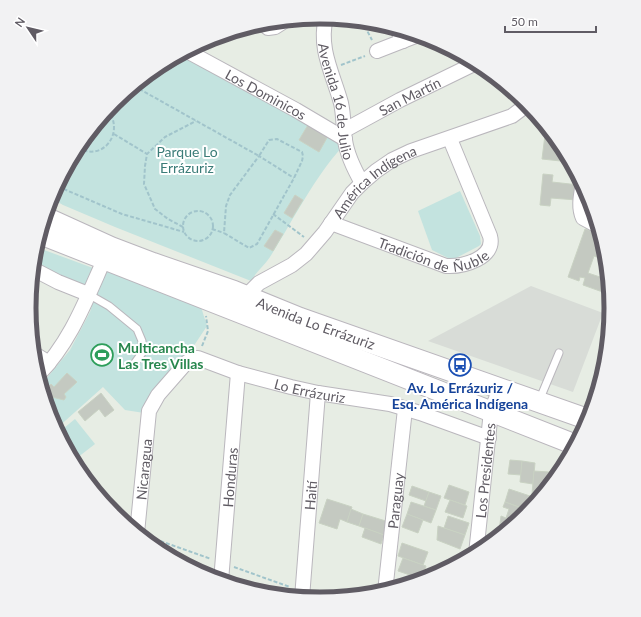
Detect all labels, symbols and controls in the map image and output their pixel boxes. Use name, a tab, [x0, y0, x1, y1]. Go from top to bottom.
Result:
north arrow	[8, 8, 48, 48]
scale bar	[505, 8, 596, 34]
text: 50 m	[511, 14, 538, 29]
text: N	[12, 15, 27, 29]
street label: Avenida 16 de Julio	[316, 42, 358, 162]
street label: Los Dominicos	[223, 65, 310, 123]
street label: San Martín	[376, 73, 443, 119]
street label: América Indígena	[329, 141, 418, 221]
park label: Parque Lo Errázuriz	[156, 143, 218, 176]
street label: Tradición de Ñuble	[376, 233, 492, 275]
street label: Avenida Lo Errázuriz	[254, 293, 377, 352]
place label: Multicancha Las Tres Villas	[118, 339, 204, 372]
sports icon: Multicancha Las Tres Villas	[89, 342, 115, 368]
bus stop icon: Av. Lo Errázuriz / Esq. América Indígena	[447, 352, 473, 378]
street label: Lo Errázuriz	[273, 375, 347, 406]
place label: Av. Lo Errázuriz / Esq. América Indígena	[392, 379, 528, 412]
street label: Los Presidentes	[471, 422, 498, 519]
street label: Nicaragua	[132, 438, 155, 501]
street label: Honduras	[219, 447, 240, 508]
street label: Paraguay	[383, 471, 407, 529]
street label: Haití	[300, 479, 320, 511]

